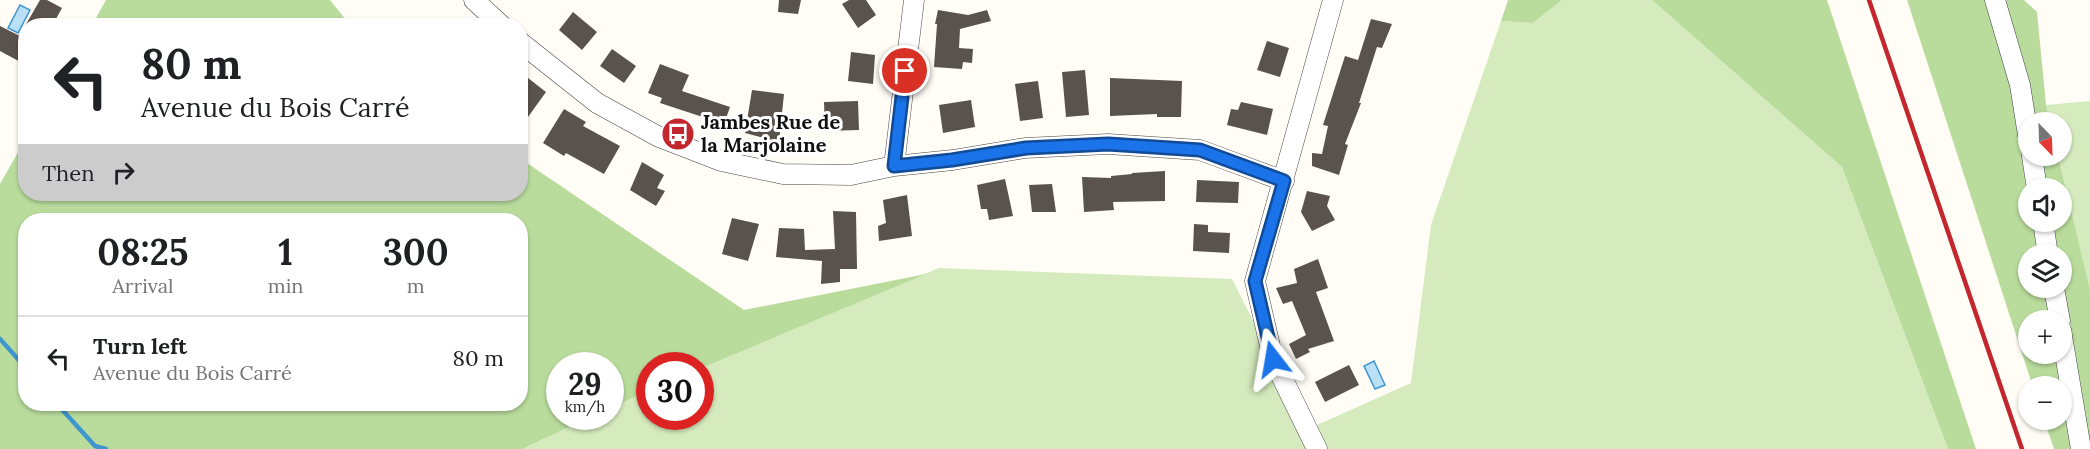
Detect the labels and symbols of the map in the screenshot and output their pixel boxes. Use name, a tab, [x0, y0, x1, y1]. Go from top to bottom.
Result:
pin	[879, 45, 930, 96]
place label: Jambes Rue de la Marjolaine	[701, 109, 840, 157]
north arrow	[2018, 112, 2072, 166]
bus stop icon: Jambes Rue de la Marjolaine	[660, 116, 696, 152]
position arrow	[1241, 327, 1305, 391]
speed limit sign: 30	[636, 352, 714, 430]

